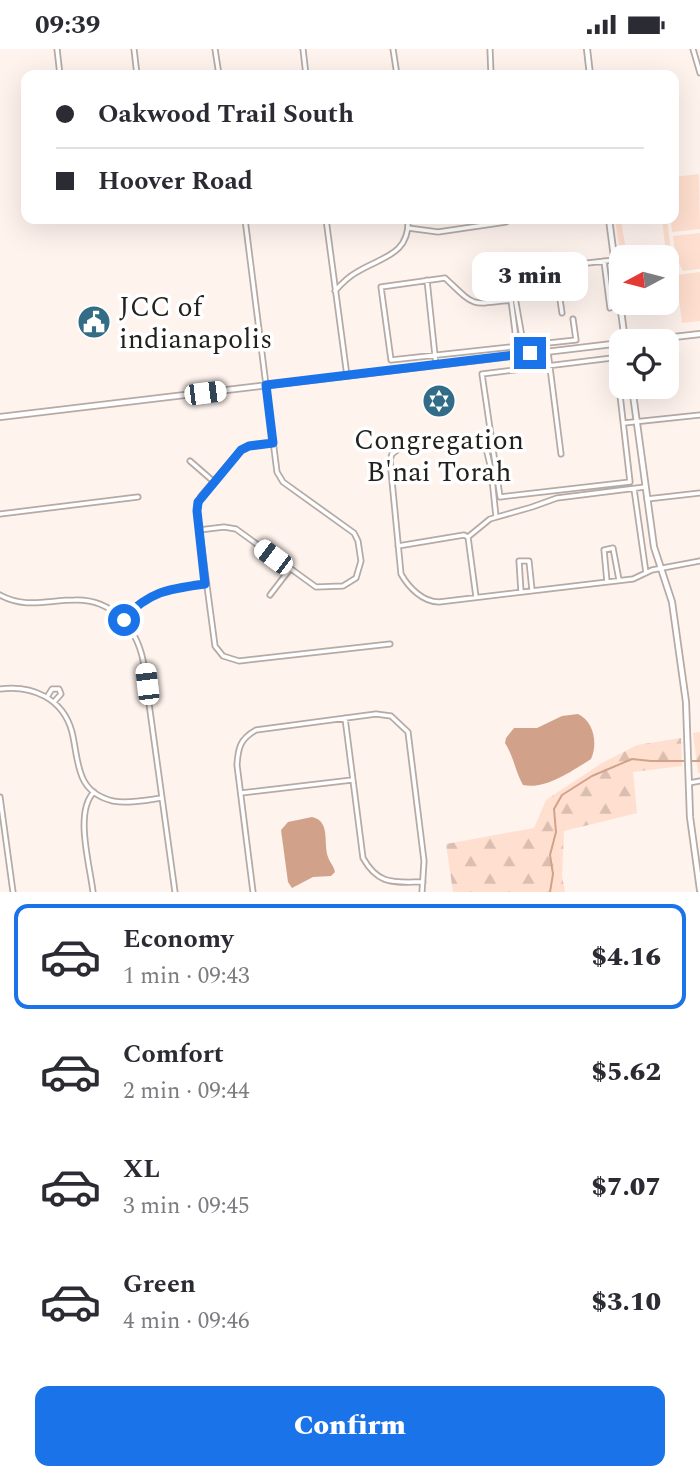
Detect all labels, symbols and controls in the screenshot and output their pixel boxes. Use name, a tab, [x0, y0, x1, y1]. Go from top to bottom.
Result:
text: 09:39	[35, 5, 100, 45]
text: Oakwood Trail South	[98, 94, 354, 134]
text: Hoover Road	[98, 161, 253, 201]
north arrow	[609, 245, 679, 315]
map controls	[609, 245, 679, 399]
callout: 3 min	[472, 251, 588, 301]
text: 3 min	[498, 259, 562, 294]
place label: JCC of indianapolis	[119, 286, 272, 361]
public building icon: JCC of indianapolis	[75, 303, 113, 341]
button: locate	[609, 329, 679, 399]
route end	[514, 337, 546, 369]
car	[183, 380, 228, 406]
synagogue icon: Congregation B'nai Torah	[420, 382, 458, 420]
place label: Congregation B'nai Torah	[354, 419, 524, 494]
car	[250, 536, 297, 578]
route start	[108, 604, 140, 636]
car	[135, 662, 160, 706]
text: Economy	[123, 919, 233, 959]
icon: car	[39, 925, 102, 988]
text: $4.16	[591, 937, 661, 977]
text: 1 min · 09:43	[123, 959, 250, 994]
text: Comfort	[123, 1034, 224, 1074]
icon: car	[39, 1040, 102, 1103]
text: $5.62	[591, 1052, 661, 1092]
text: 2 min · 09:44	[123, 1074, 250, 1109]
text: XL	[123, 1149, 160, 1189]
icon: car	[39, 1155, 102, 1218]
text: $7.07	[591, 1167, 661, 1207]
text: 3 min · 09:45	[123, 1189, 250, 1224]
text: Green	[123, 1264, 196, 1304]
icon: car	[39, 1270, 102, 1333]
text: $3.10	[591, 1282, 661, 1322]
text: 4 min · 09:46	[123, 1304, 250, 1339]
button: Confirm	[35, 1386, 665, 1466]

